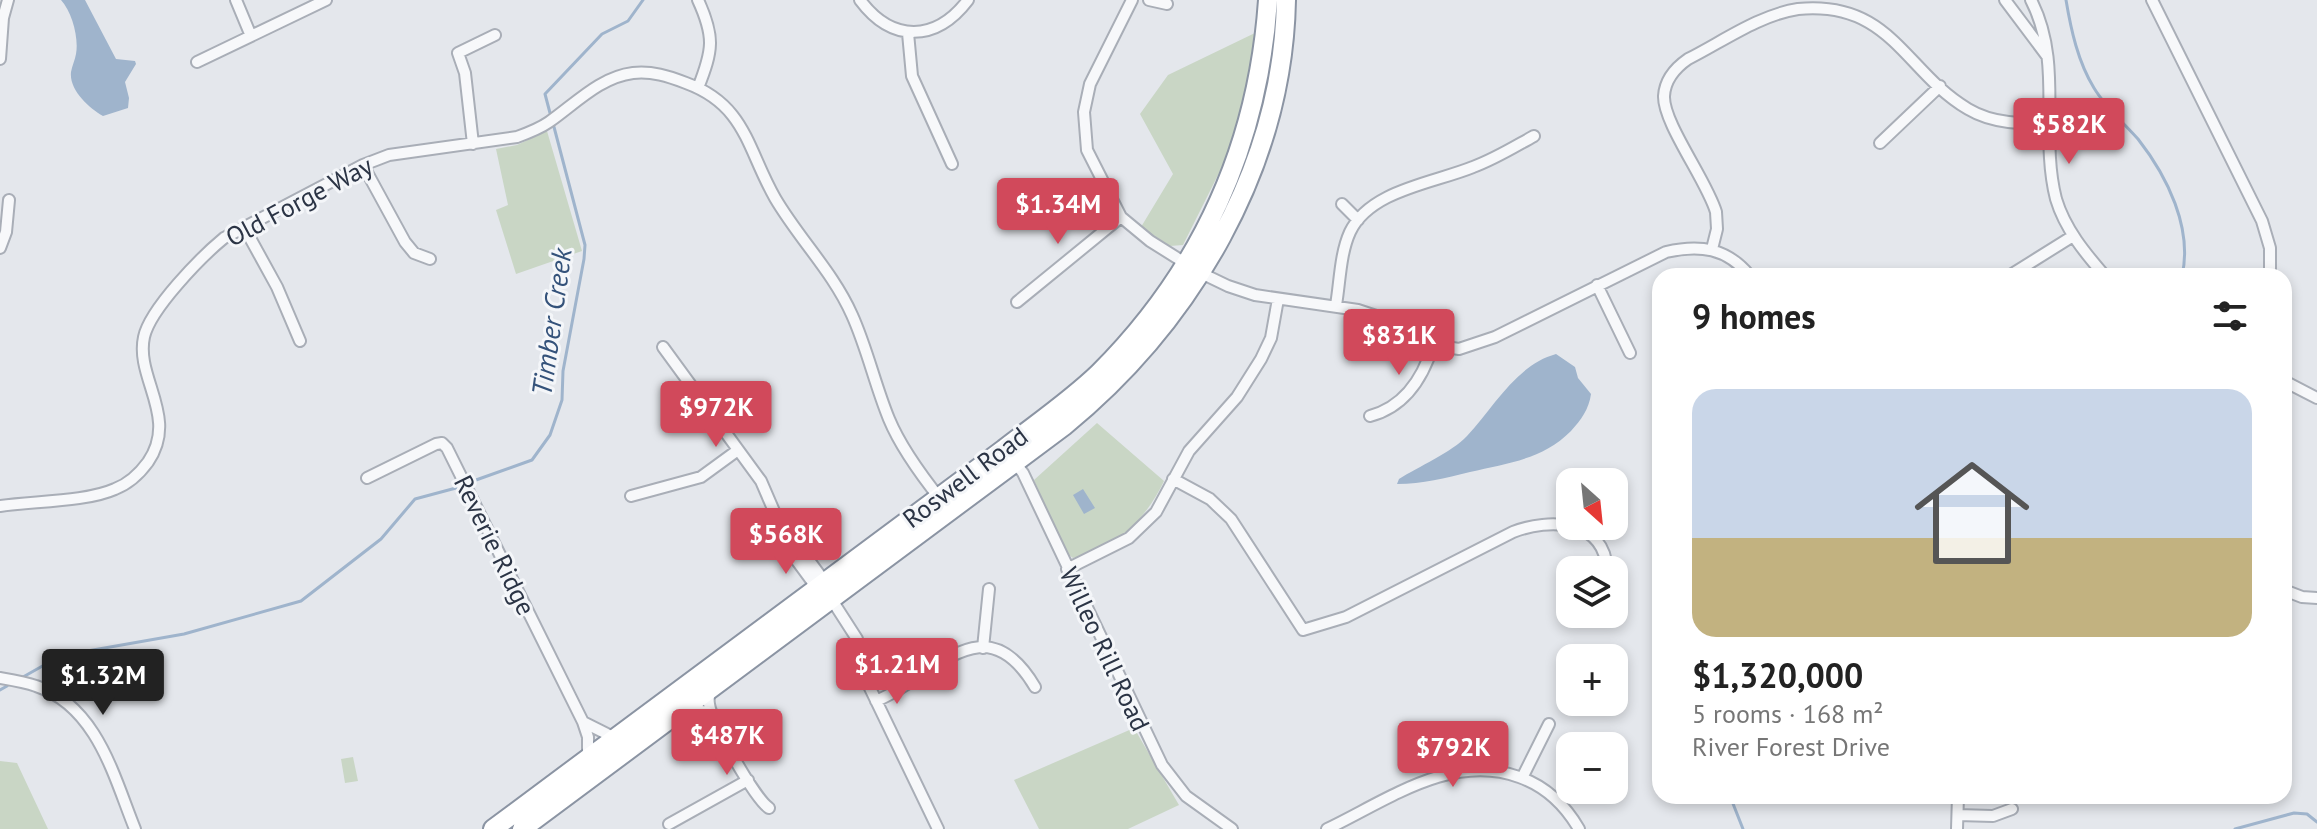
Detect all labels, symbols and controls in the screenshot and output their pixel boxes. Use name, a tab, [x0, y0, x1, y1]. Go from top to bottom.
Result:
pin: $582K	[2013, 98, 2125, 166]
text: $582K	[2031, 107, 2107, 140]
street label: Old Forge Way	[220, 148, 378, 254]
pin: $1.34M	[993, 178, 1123, 246]
text: $1.34M	[1015, 187, 1101, 220]
water label: Timber Creek	[522, 244, 580, 398]
text: 9 homes	[1692, 294, 1816, 338]
icon: filters	[2208, 294, 2252, 338]
pin: $831K	[1343, 309, 1455, 377]
text: $831K	[1361, 318, 1437, 351]
pin: $972K	[660, 381, 772, 449]
text: $972K	[678, 390, 754, 423]
street label: Roswell Road	[896, 419, 1034, 535]
icon: home	[1900, 441, 2044, 585]
north arrow	[1556, 468, 1628, 540]
map controls	[1556, 468, 1628, 804]
street label: Reverie Ridge	[447, 470, 543, 620]
pin: $568K	[730, 508, 842, 576]
text: $568K	[748, 517, 824, 550]
button: layers	[1556, 556, 1628, 628]
street label: Willeo Rill Road	[1053, 562, 1157, 736]
pin: $1.21M	[832, 638, 962, 706]
button: +	[1556, 644, 1628, 716]
text: $1.21M	[854, 647, 940, 680]
pin: $1.32M	[38, 649, 168, 717]
text: $1,320,000	[1692, 653, 1863, 697]
text: $1.32M	[60, 658, 146, 691]
text: 5 rooms · 168 m²	[1692, 697, 1884, 730]
pin: $487K	[671, 709, 783, 777]
text: $487K	[689, 718, 765, 751]
pin: $792K	[1397, 721, 1509, 789]
text: $792K	[1415, 730, 1491, 763]
text: River Forest Drive	[1692, 730, 1890, 763]
button: −	[1556, 732, 1628, 804]

